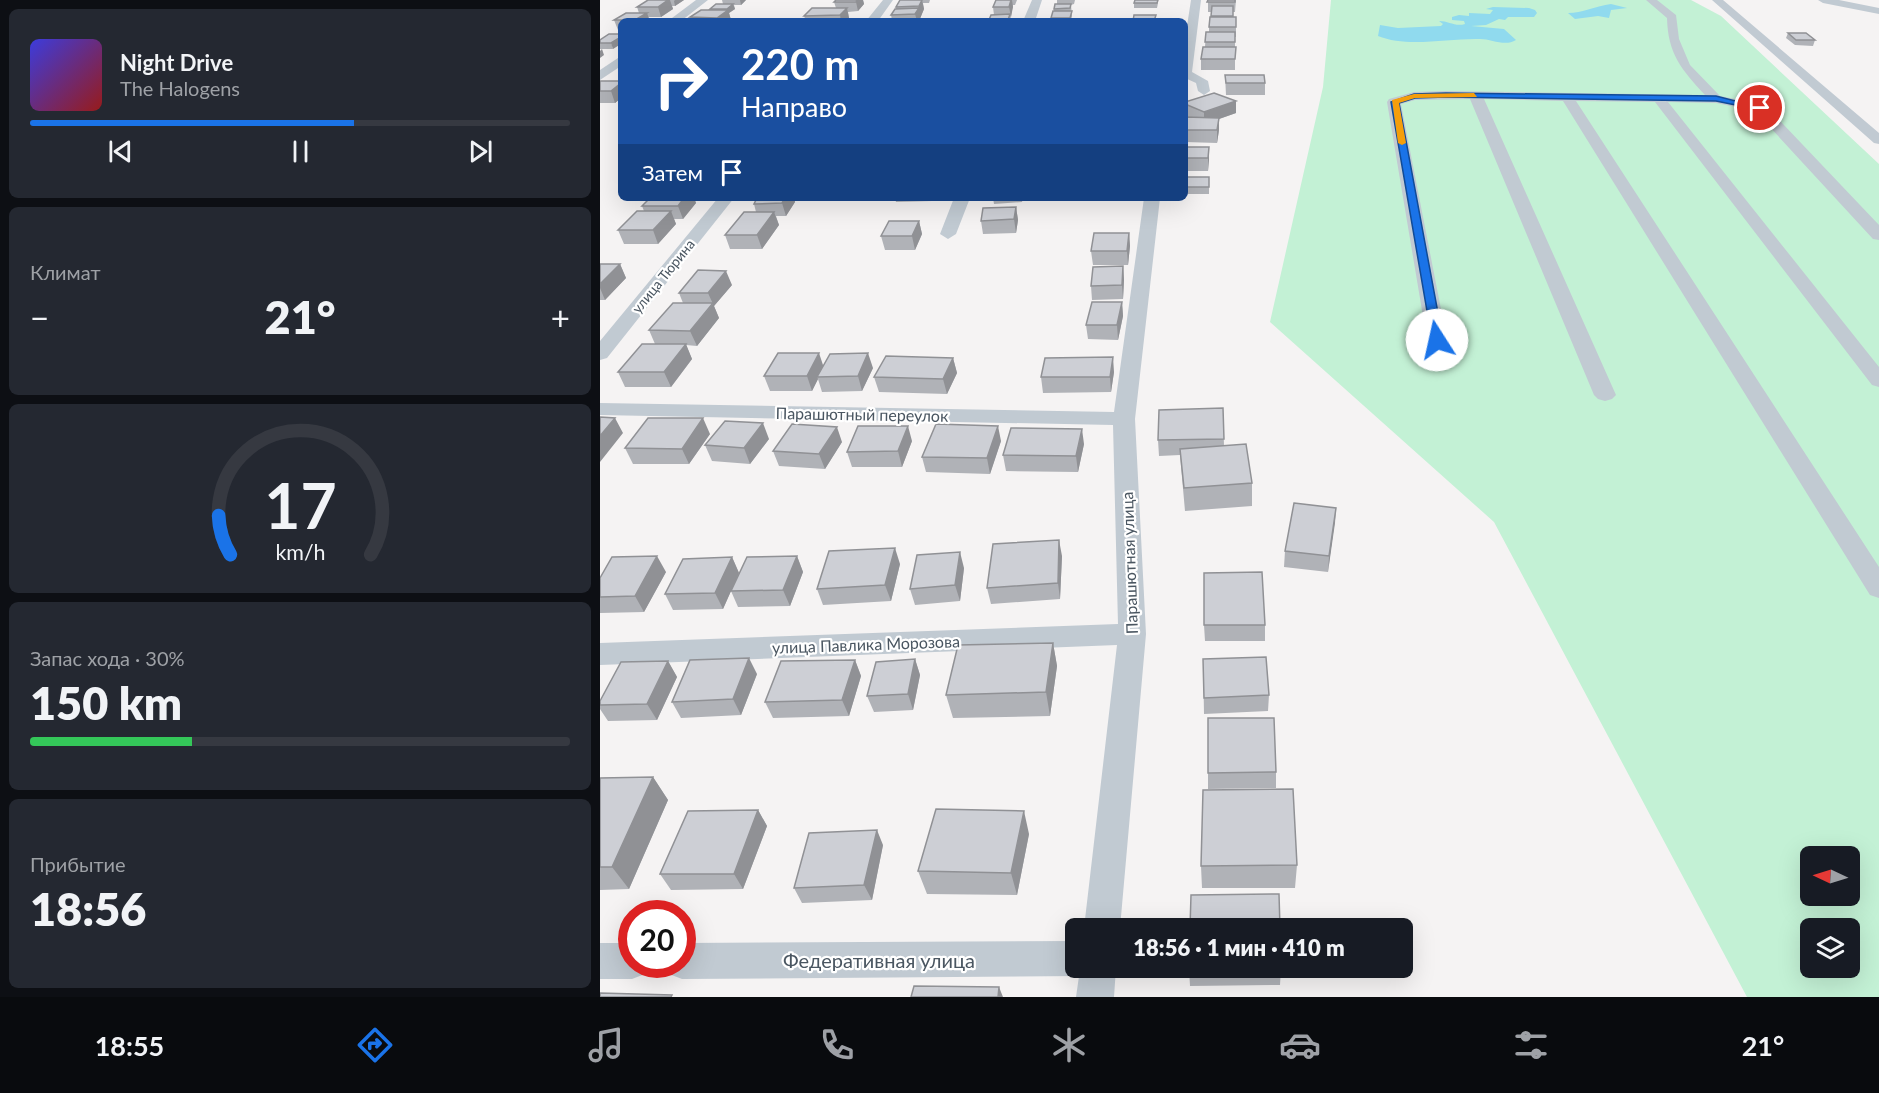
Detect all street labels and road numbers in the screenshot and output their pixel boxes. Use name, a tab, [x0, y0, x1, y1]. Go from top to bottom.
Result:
street label: улица Тюрина	[628, 236, 698, 316]
street label: Парашютный переулок	[776, 403, 949, 425]
street label: Парашютная улица	[1117, 491, 1141, 635]
street label: улица Павлика Морозова	[772, 631, 960, 657]
street label: Федеративная улица	[783, 948, 975, 972]

